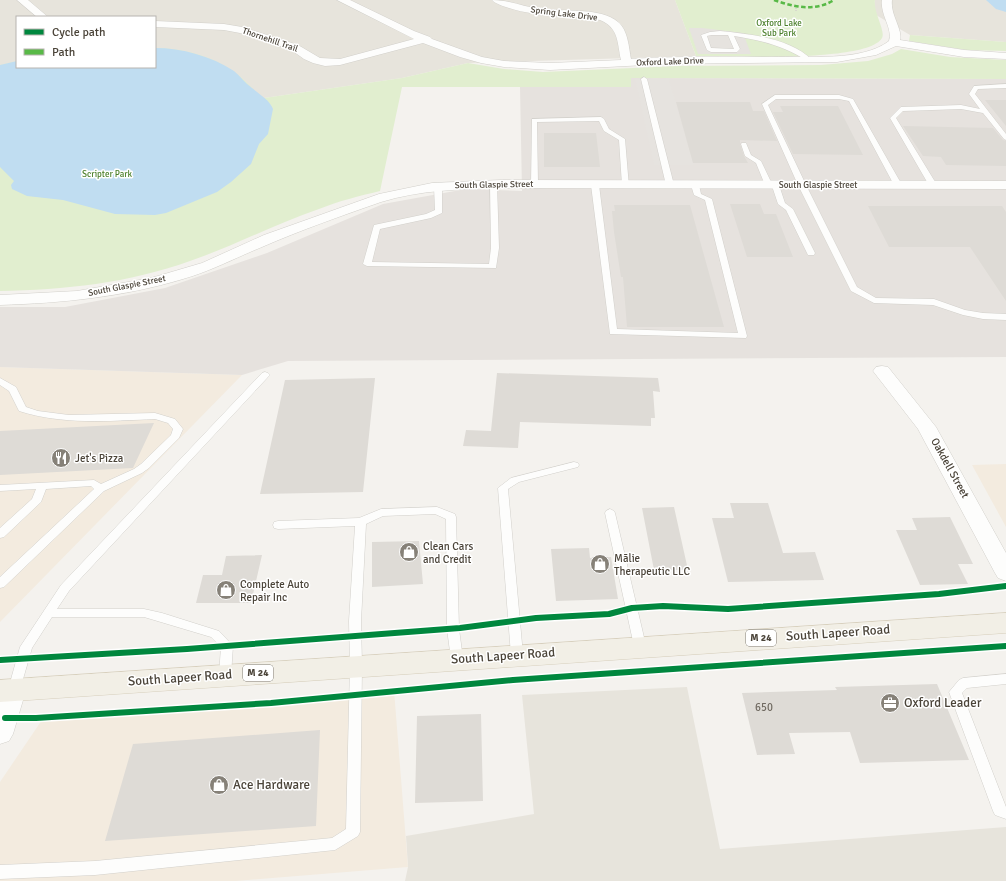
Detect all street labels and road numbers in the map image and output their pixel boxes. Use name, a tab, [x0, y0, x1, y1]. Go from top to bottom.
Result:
street label: Spring Lake Drive	[530, 4, 599, 24]
street label: Thornehill Trail	[241, 25, 300, 55]
street label: Oxford Lake Drive	[636, 55, 705, 69]
street label: South Glaspie Street	[455, 179, 533, 191]
street label: South Glaspie Street	[779, 180, 857, 191]
street label: South Glaspie Street	[87, 273, 167, 299]
street label: Oakdell Street	[928, 436, 972, 500]
street label: South Lapeer Road	[785, 621, 891, 645]
road number: M 24	[746, 630, 776, 646]
street label: South Lapeer Road	[450, 644, 556, 668]
road number: M 24	[243, 665, 273, 681]
street label: South Lapeer Road	[127, 666, 233, 690]

